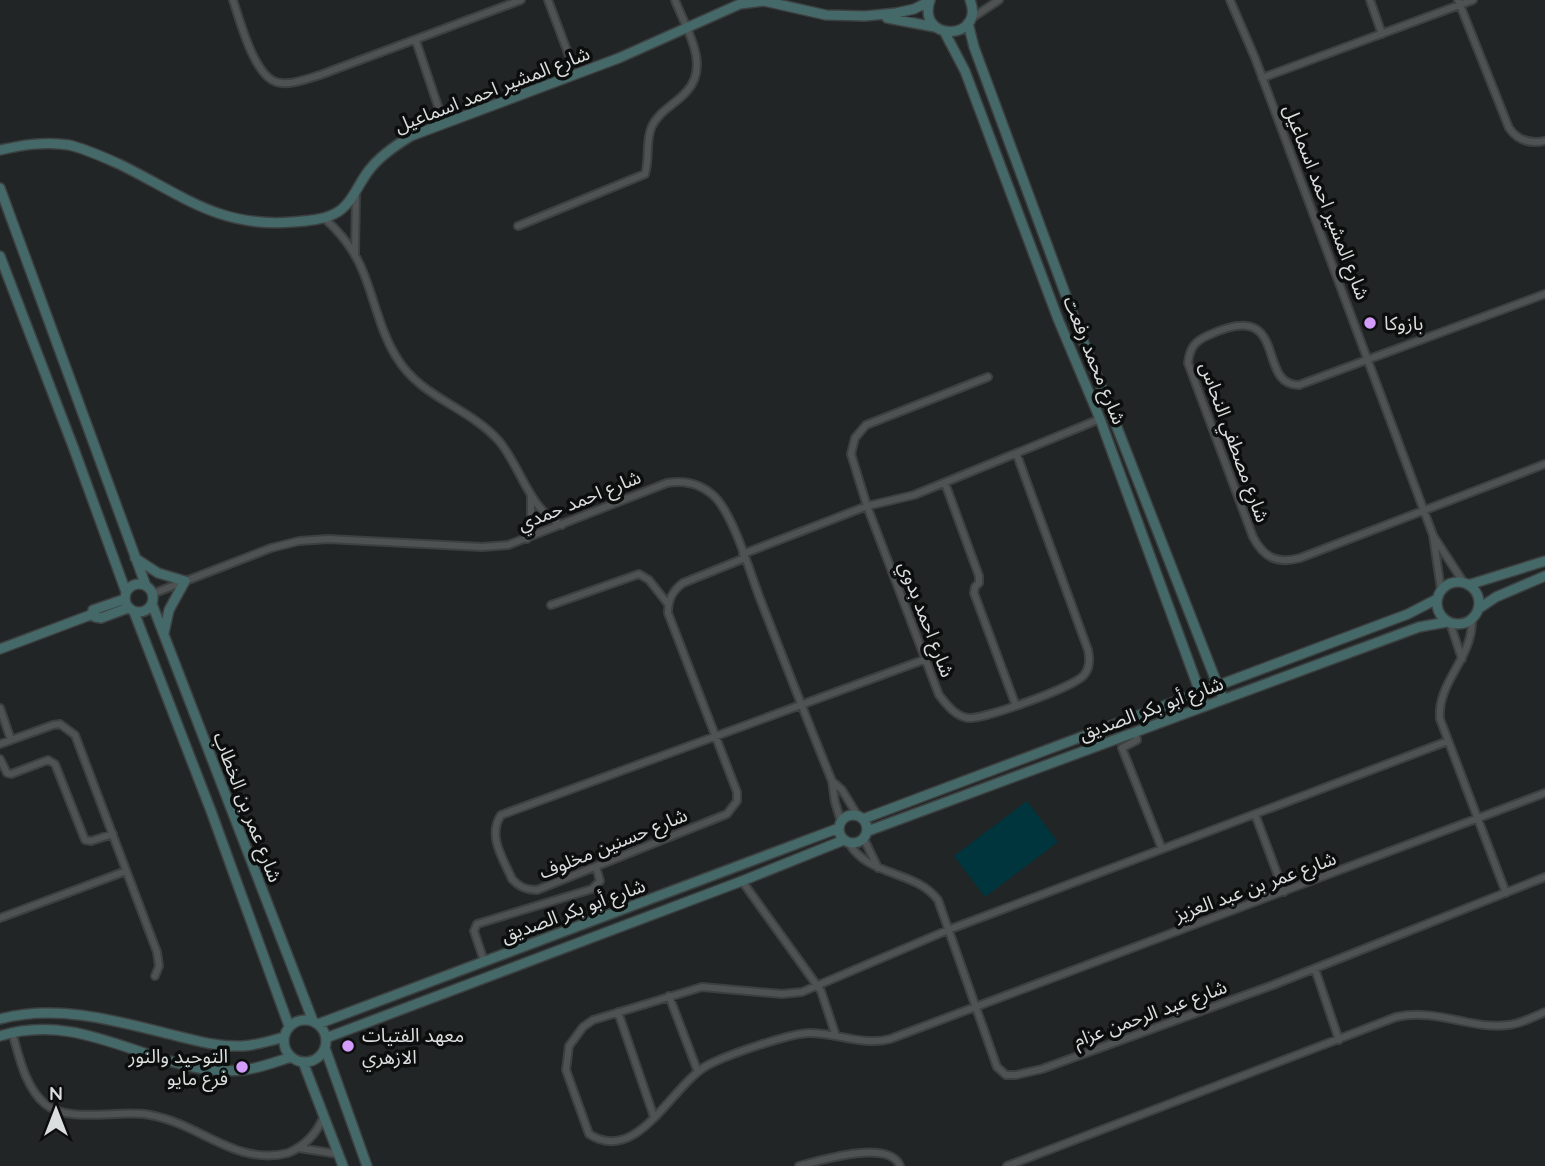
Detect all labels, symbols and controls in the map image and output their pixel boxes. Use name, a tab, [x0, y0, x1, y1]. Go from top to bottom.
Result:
street label: شارع المشير احمد اسماعيل	[391, 41, 594, 139]
street label: شارع المشير احمد اسماعيل	[1277, 101, 1375, 304]
street label: شارع محمد رفعت	[1057, 292, 1132, 428]
place label: بازوكا	[1384, 311, 1423, 335]
marker: بازوكا	[1362, 315, 1378, 331]
street label: شارع مصطفي النحاس	[1192, 359, 1275, 527]
street label: شارع احمد حمدي	[514, 464, 645, 539]
street label: شارع احمد بدوي	[891, 558, 960, 682]
street label: شارع أبو بكر الصديق	[1075, 671, 1227, 747]
street label: شارع عمر بن الخطاب	[206, 728, 288, 886]
street label: شارع حسنين مخلوف	[535, 802, 691, 886]
street label: شارع عمر بن عبد العزيز	[1170, 846, 1340, 929]
street label: شارع أبو بكر الصديق	[497, 873, 649, 949]
street label: شارع عبد الرحمن عزام	[1070, 974, 1231, 1055]
place label: معهد الفتيات الازهري	[362, 1023, 464, 1072]
marker: معهد الفتيات الازهري	[340, 1038, 356, 1054]
place label: التوحيد والنور فرع مايو	[127, 1044, 228, 1092]
marker: التوحيد والنور فرع مايو	[234, 1059, 250, 1075]
north arrow	[21, 1075, 91, 1145]
text: N	[49, 1081, 63, 1105]

